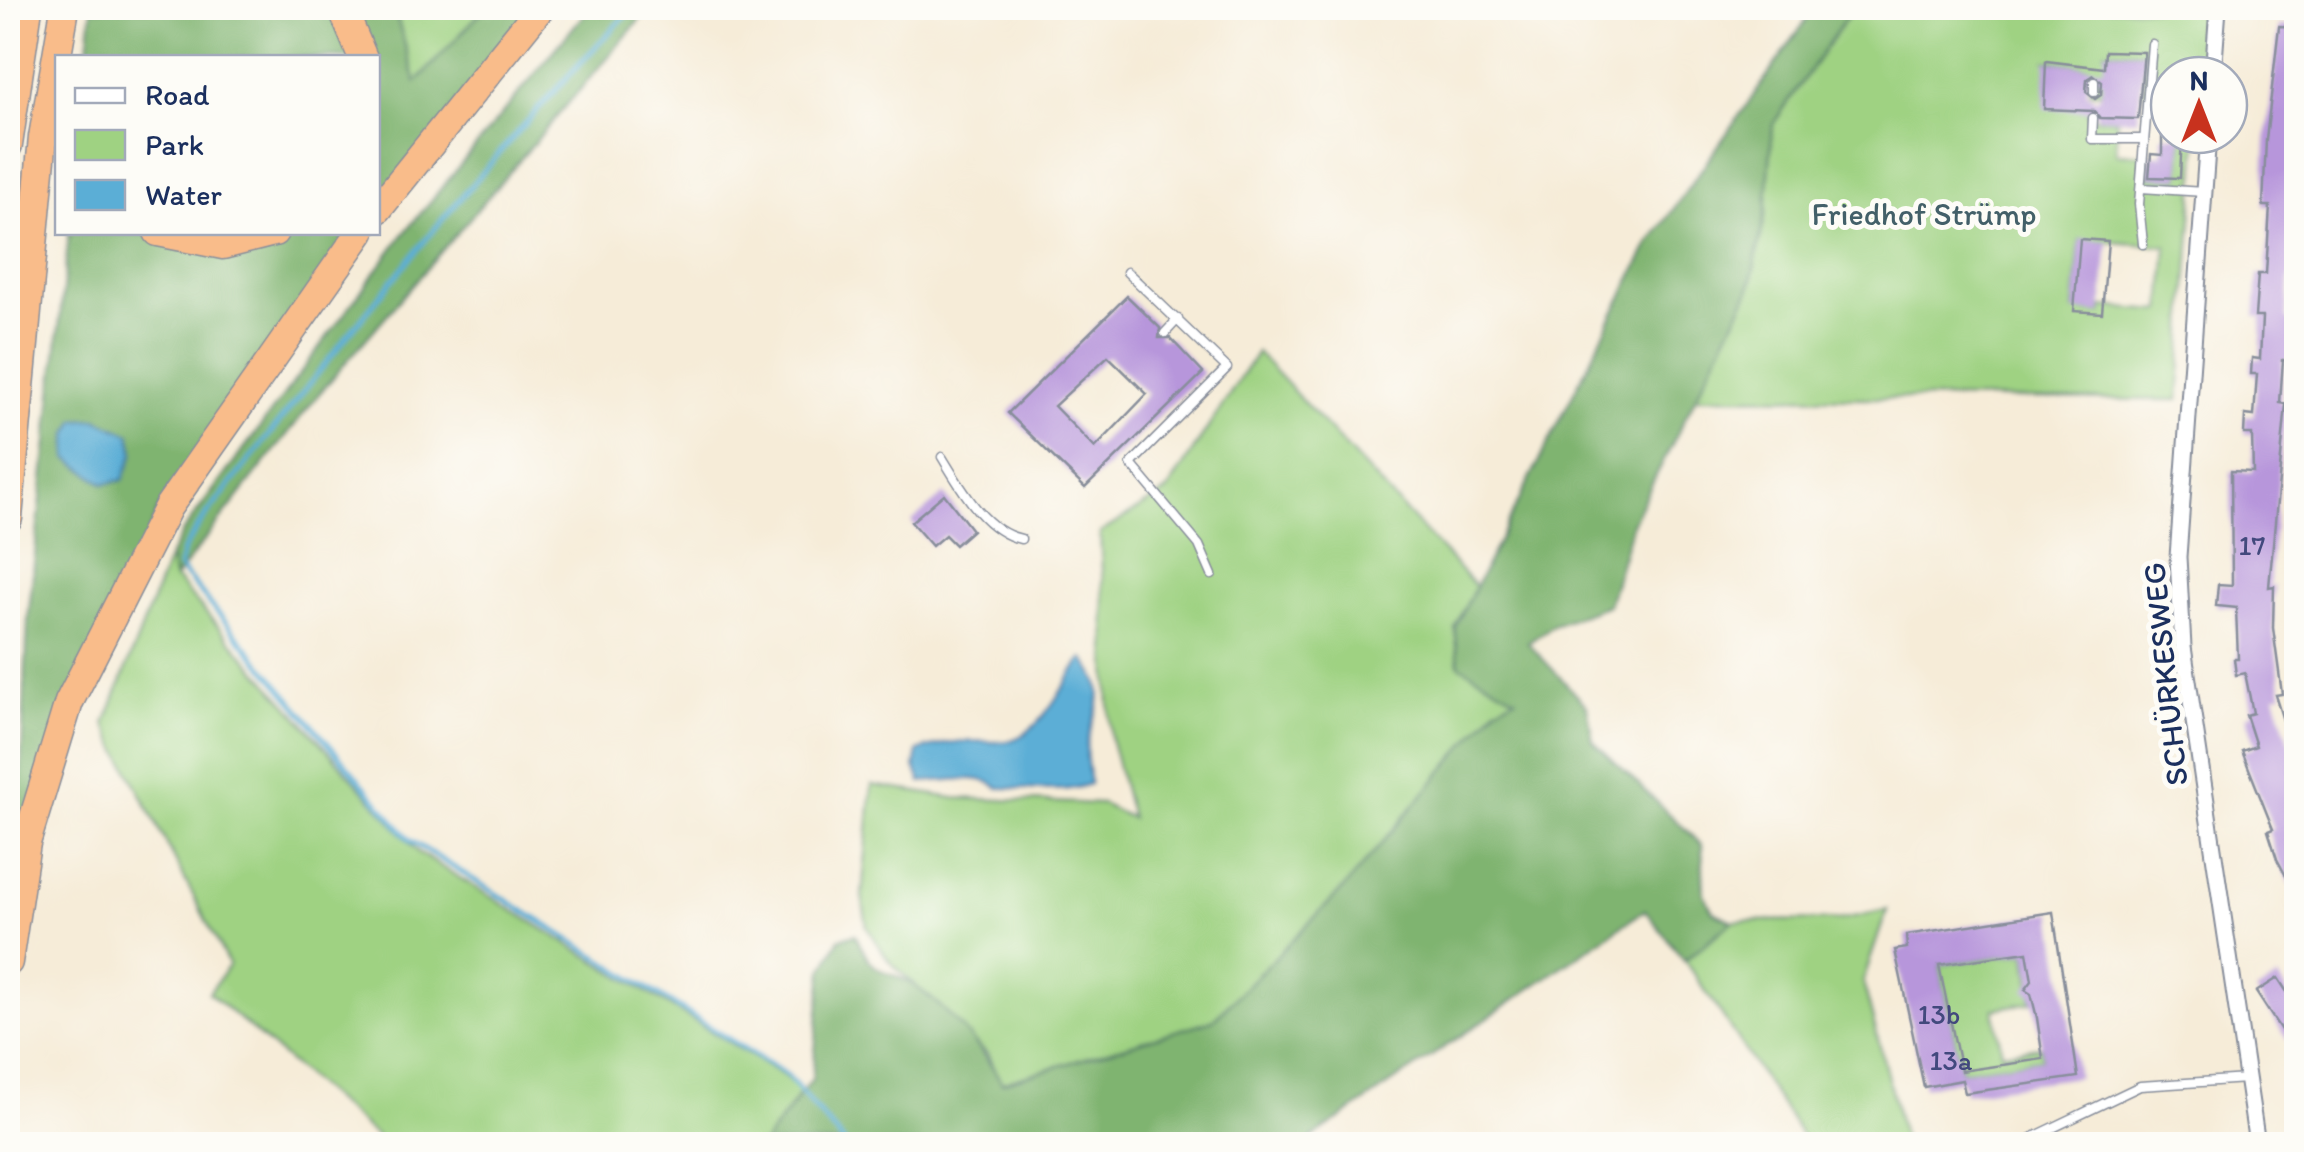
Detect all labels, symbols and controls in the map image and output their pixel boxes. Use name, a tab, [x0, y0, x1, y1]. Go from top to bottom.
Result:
legend	[55, 55, 380, 235]
north arrow	[2149, 55, 2249, 155]
text: N	[2190, 63, 2208, 97]
text: Road	[145, 76, 210, 113]
text: Park	[145, 126, 204, 163]
text: Water	[145, 176, 223, 213]
park label: Friedhof Strümp	[1812, 195, 2037, 233]
house number: 17	[2239, 528, 2266, 562]
street label: SCHÜRKESWEG	[2134, 560, 2196, 788]
house number: 13b	[1918, 997, 1960, 1031]
house number: 13a	[1930, 1043, 1973, 1077]

